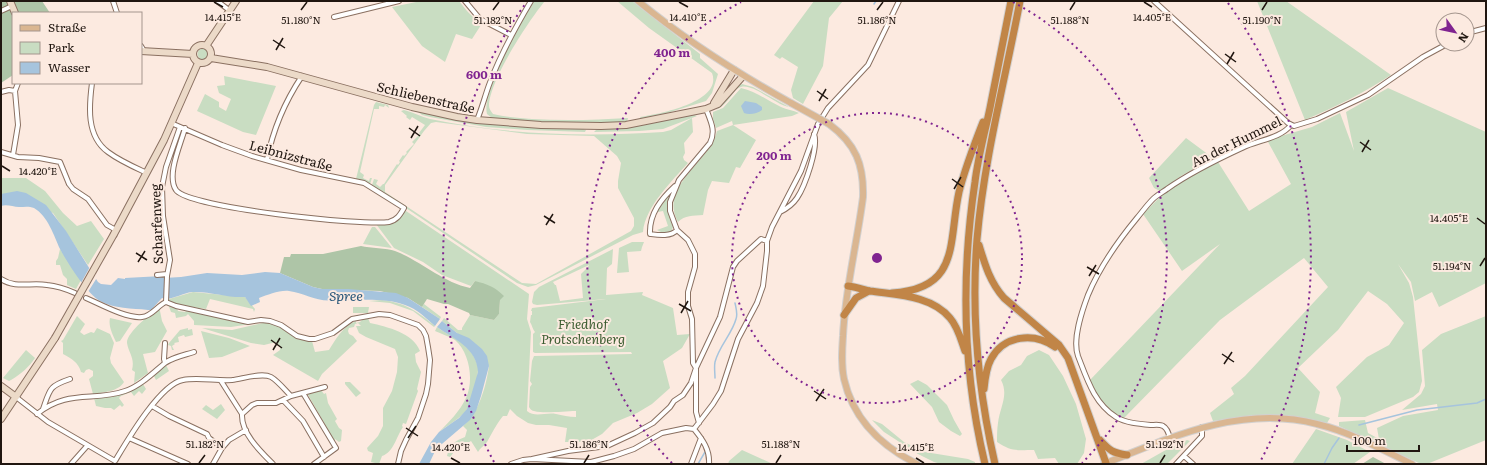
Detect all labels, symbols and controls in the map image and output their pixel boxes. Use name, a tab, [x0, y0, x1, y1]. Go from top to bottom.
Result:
text: 14.415°E	[205, 9, 241, 24]
text: 14.410°E	[669, 9, 707, 24]
text: 14.405°E	[1133, 9, 1171, 24]
legend	[12, 12, 142, 84]
text: 51.180°N	[281, 12, 321, 27]
text: 51.182°N	[474, 12, 512, 27]
text: 51.186°N	[857, 12, 897, 27]
text: 51.188°N	[1050, 12, 1090, 27]
text: 51.190°N	[1242, 12, 1282, 27]
north arrow	[1435, 12, 1475, 52]
text: Straße	[48, 18, 86, 36]
text: N	[1455, 30, 1473, 46]
text: Park	[48, 38, 75, 56]
text: 400 m	[654, 43, 690, 61]
text: Wasser	[48, 58, 90, 76]
text: 600 m	[466, 65, 502, 83]
street label: Schliebenstraße	[375, 76, 477, 118]
street label: An der Hummel	[1188, 111, 1285, 171]
street label: Leibnizstraße	[247, 135, 335, 175]
text: 200 m	[756, 146, 792, 164]
text: 14.420°E	[19, 163, 57, 178]
street label: Scharfenweg	[145, 183, 167, 265]
text: 14.405°E	[1430, 210, 1468, 225]
centre of rings	[870, 251, 884, 265]
text: 51.194°N	[1433, 258, 1471, 273]
water label: Spree	[329, 285, 363, 305]
park label: Friedhof Protschenberg	[541, 314, 625, 348]
scale bar	[1347, 427, 1419, 453]
text: 100 m	[1353, 431, 1386, 449]
text: 51.182°N	[186, 436, 224, 451]
text: 51.186°N	[569, 436, 609, 451]
text: 51.188°N	[761, 436, 801, 451]
text: 51.192°N	[1146, 436, 1184, 451]
text: 14.420°E	[432, 439, 470, 454]
text: 14.415°E	[898, 439, 934, 454]

